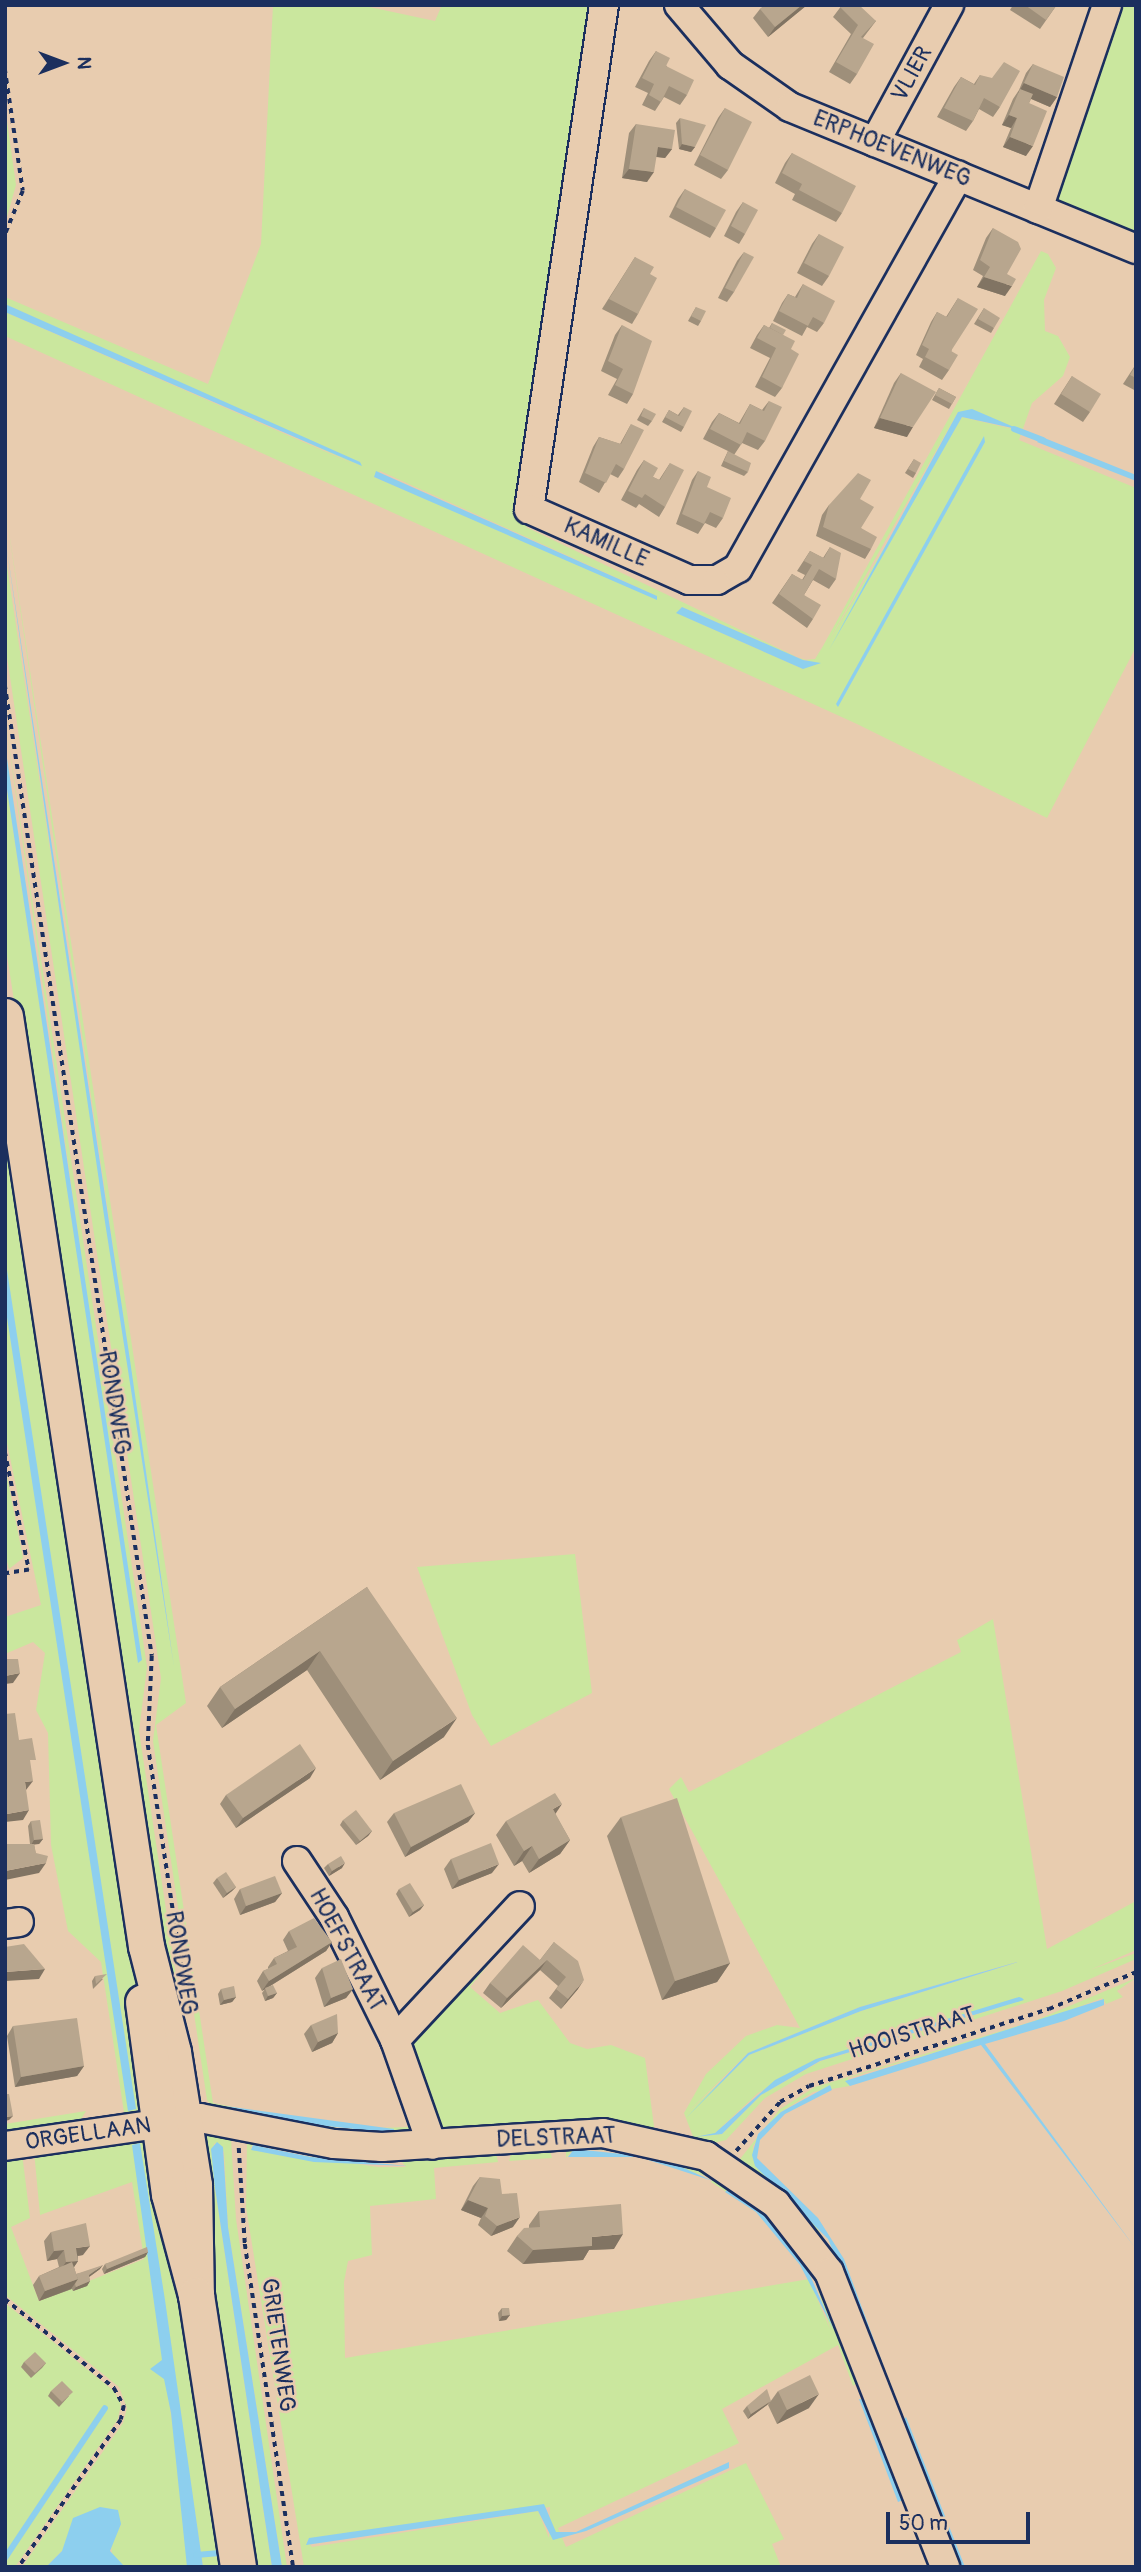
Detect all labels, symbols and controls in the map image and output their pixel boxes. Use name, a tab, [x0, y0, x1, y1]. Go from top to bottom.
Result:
north arrow	[28, 28, 98, 98]
street label: VLIER	[886, 42, 938, 106]
text: N	[72, 57, 96, 69]
street label: ERPHOEVENWEG	[809, 105, 975, 193]
street label: KAMILLE	[559, 512, 653, 574]
street label: RONDWEG	[92, 1349, 136, 1457]
street label: HOEFSTRAAT	[303, 1884, 391, 2016]
street label: RONDWEG	[159, 1909, 203, 2017]
street label: HOOISTRAAT	[846, 2001, 978, 2065]
street label: ORGELLAAN	[23, 2112, 153, 2156]
street label: DELSTRAAT	[496, 2122, 616, 2154]
street label: GRIETENWEG	[255, 2276, 301, 2414]
scale bar	[889, 2498, 1032, 2542]
text: 50 m	[899, 2510, 948, 2537]

